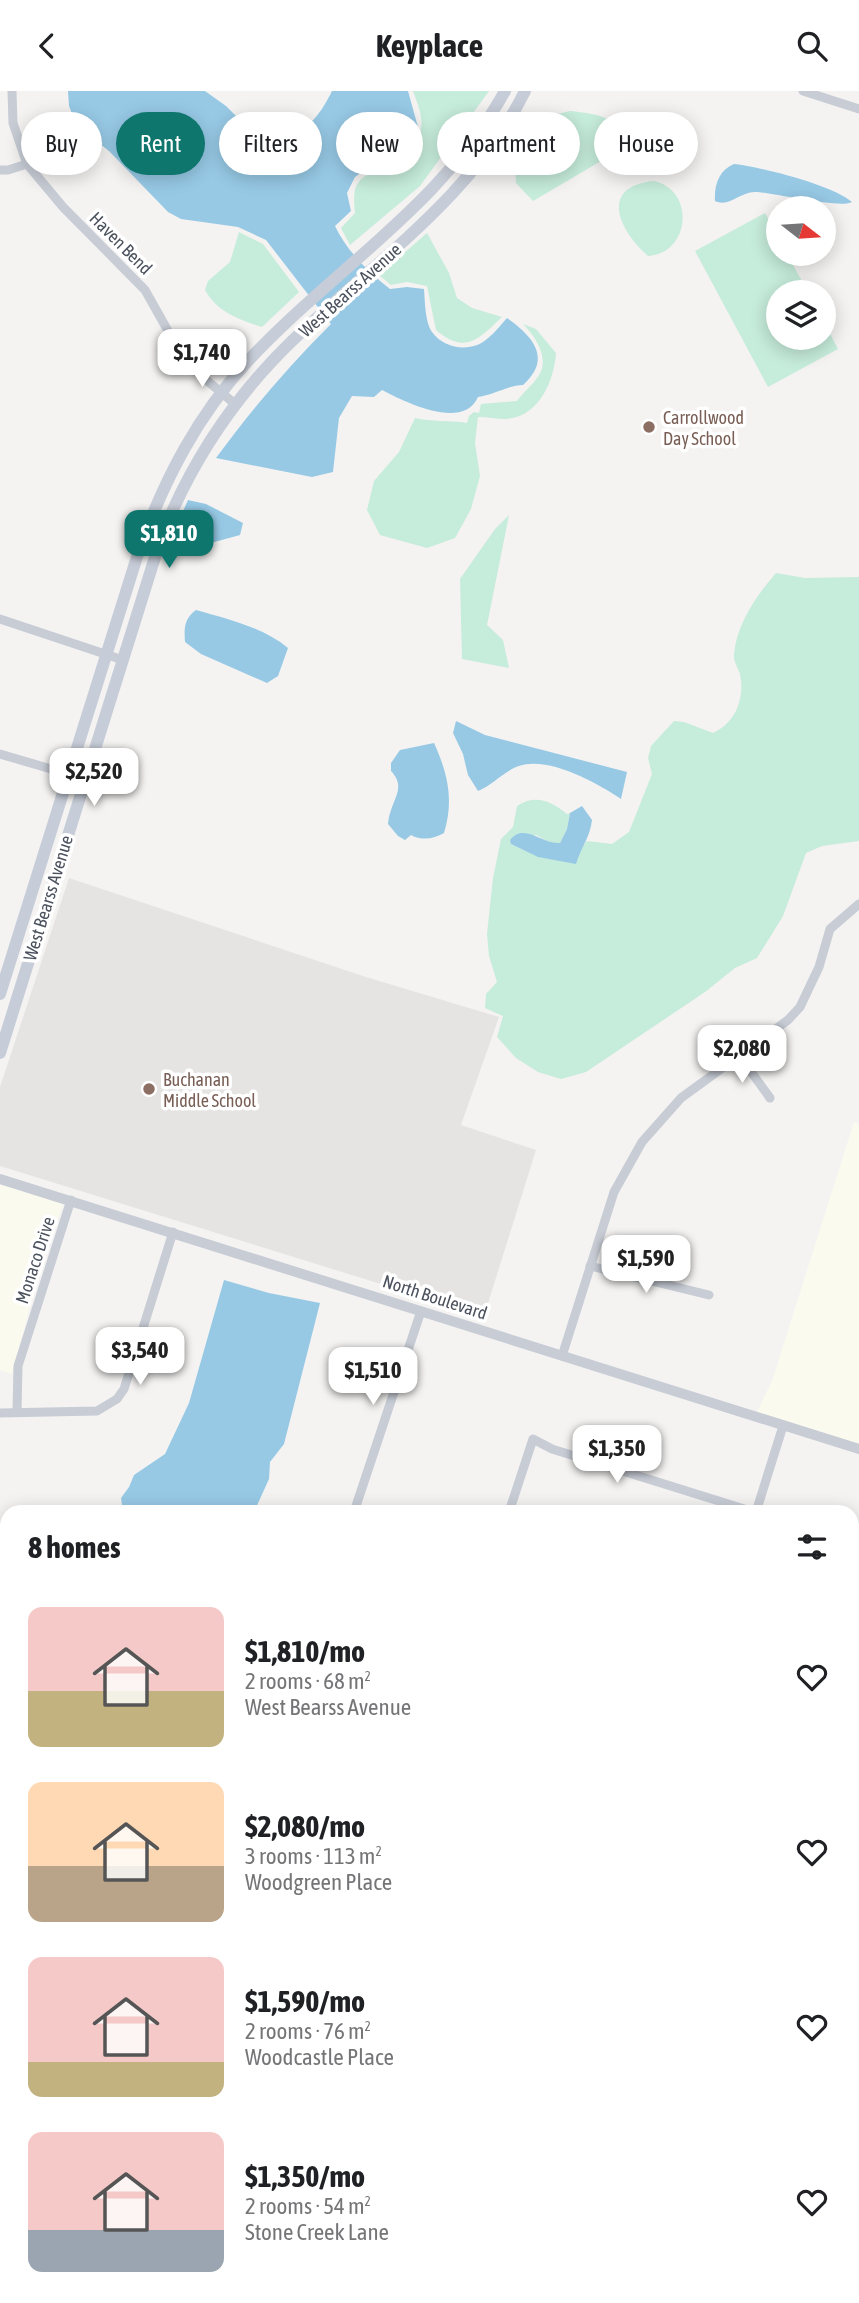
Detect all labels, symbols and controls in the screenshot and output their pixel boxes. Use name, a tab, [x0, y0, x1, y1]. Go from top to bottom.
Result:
icon: back	[28, 27, 66, 65]
text: Keyplace	[376, 27, 483, 64]
icon: search	[793, 27, 831, 65]
chip: Buy	[21, 112, 102, 175]
chip: Rent	[116, 112, 205, 175]
chip: Filters	[219, 112, 322, 175]
chip: New	[336, 112, 423, 175]
chip: Apartment	[437, 112, 580, 175]
chip: House	[594, 112, 698, 175]
north arrow	[766, 196, 836, 266]
map controls	[766, 196, 836, 350]
street label: Haven Bend	[86, 208, 156, 278]
street label: West Bearss Avenue	[295, 239, 405, 341]
button: layers	[766, 280, 836, 350]
pin: $1,740	[145, 329, 259, 389]
text: $1,740	[174, 339, 231, 365]
place label: Carrollwood Day School	[663, 407, 744, 449]
marker: Carrollwood Day School	[641, 419, 657, 435]
pin: $1,810	[112, 511, 226, 570]
text: $1,810	[141, 520, 198, 546]
pin: $2,520	[37, 749, 151, 808]
text: $2,520	[66, 758, 123, 784]
street label: West Bearss Avenue	[19, 833, 77, 963]
pin: $2,080	[685, 1025, 799, 1085]
text: $2,080	[714, 1035, 771, 1061]
place label: Buchanan Middle School	[163, 1069, 256, 1111]
marker: Buchanan Middle School	[141, 1081, 157, 1097]
street label: Monaco Drive	[11, 1214, 59, 1306]
pin: $1,590	[589, 1235, 703, 1295]
text: $1,590	[618, 1245, 675, 1271]
street label: North Boulevard	[380, 1270, 490, 1324]
pin: $3,540	[83, 1327, 197, 1387]
text: $3,540	[112, 1337, 169, 1363]
pin: $1,510	[316, 1347, 430, 1407]
text: $1,510	[345, 1357, 402, 1383]
pin: $1,350	[560, 1425, 674, 1485]
text: $1,350	[589, 1435, 646, 1461]
icon: filters	[793, 1528, 831, 1566]
text: 8 homes	[28, 1530, 121, 1564]
text: $1,810/mo	[245, 1634, 365, 1668]
icon: home	[84, 1635, 168, 1719]
icon: heart	[793, 1658, 831, 1696]
text: 2 rooms · 68 m²	[245, 1668, 371, 1694]
text: West Bearss Avenue	[245, 1694, 411, 1720]
text: $2,080/mo	[245, 1809, 365, 1843]
icon: home	[84, 1810, 168, 1894]
icon: heart	[793, 1833, 831, 1871]
text: 3 rooms · 113 m²	[245, 1843, 382, 1869]
text: Woodgreen Place	[245, 1869, 392, 1895]
text: $1,590/mo	[245, 1984, 365, 2018]
icon: home	[84, 1985, 168, 2069]
icon: heart	[793, 2008, 831, 2046]
text: 2 rooms · 76 m²	[245, 2018, 371, 2044]
text: Woodcastle Place	[245, 2044, 394, 2070]
text: $1,350/mo	[245, 2159, 365, 2193]
icon: home	[84, 2160, 168, 2244]
icon: heart	[793, 2183, 831, 2221]
text: 2 rooms · 54 m²	[245, 2193, 371, 2219]
text: Stone Creek Lane	[245, 2219, 389, 2245]

